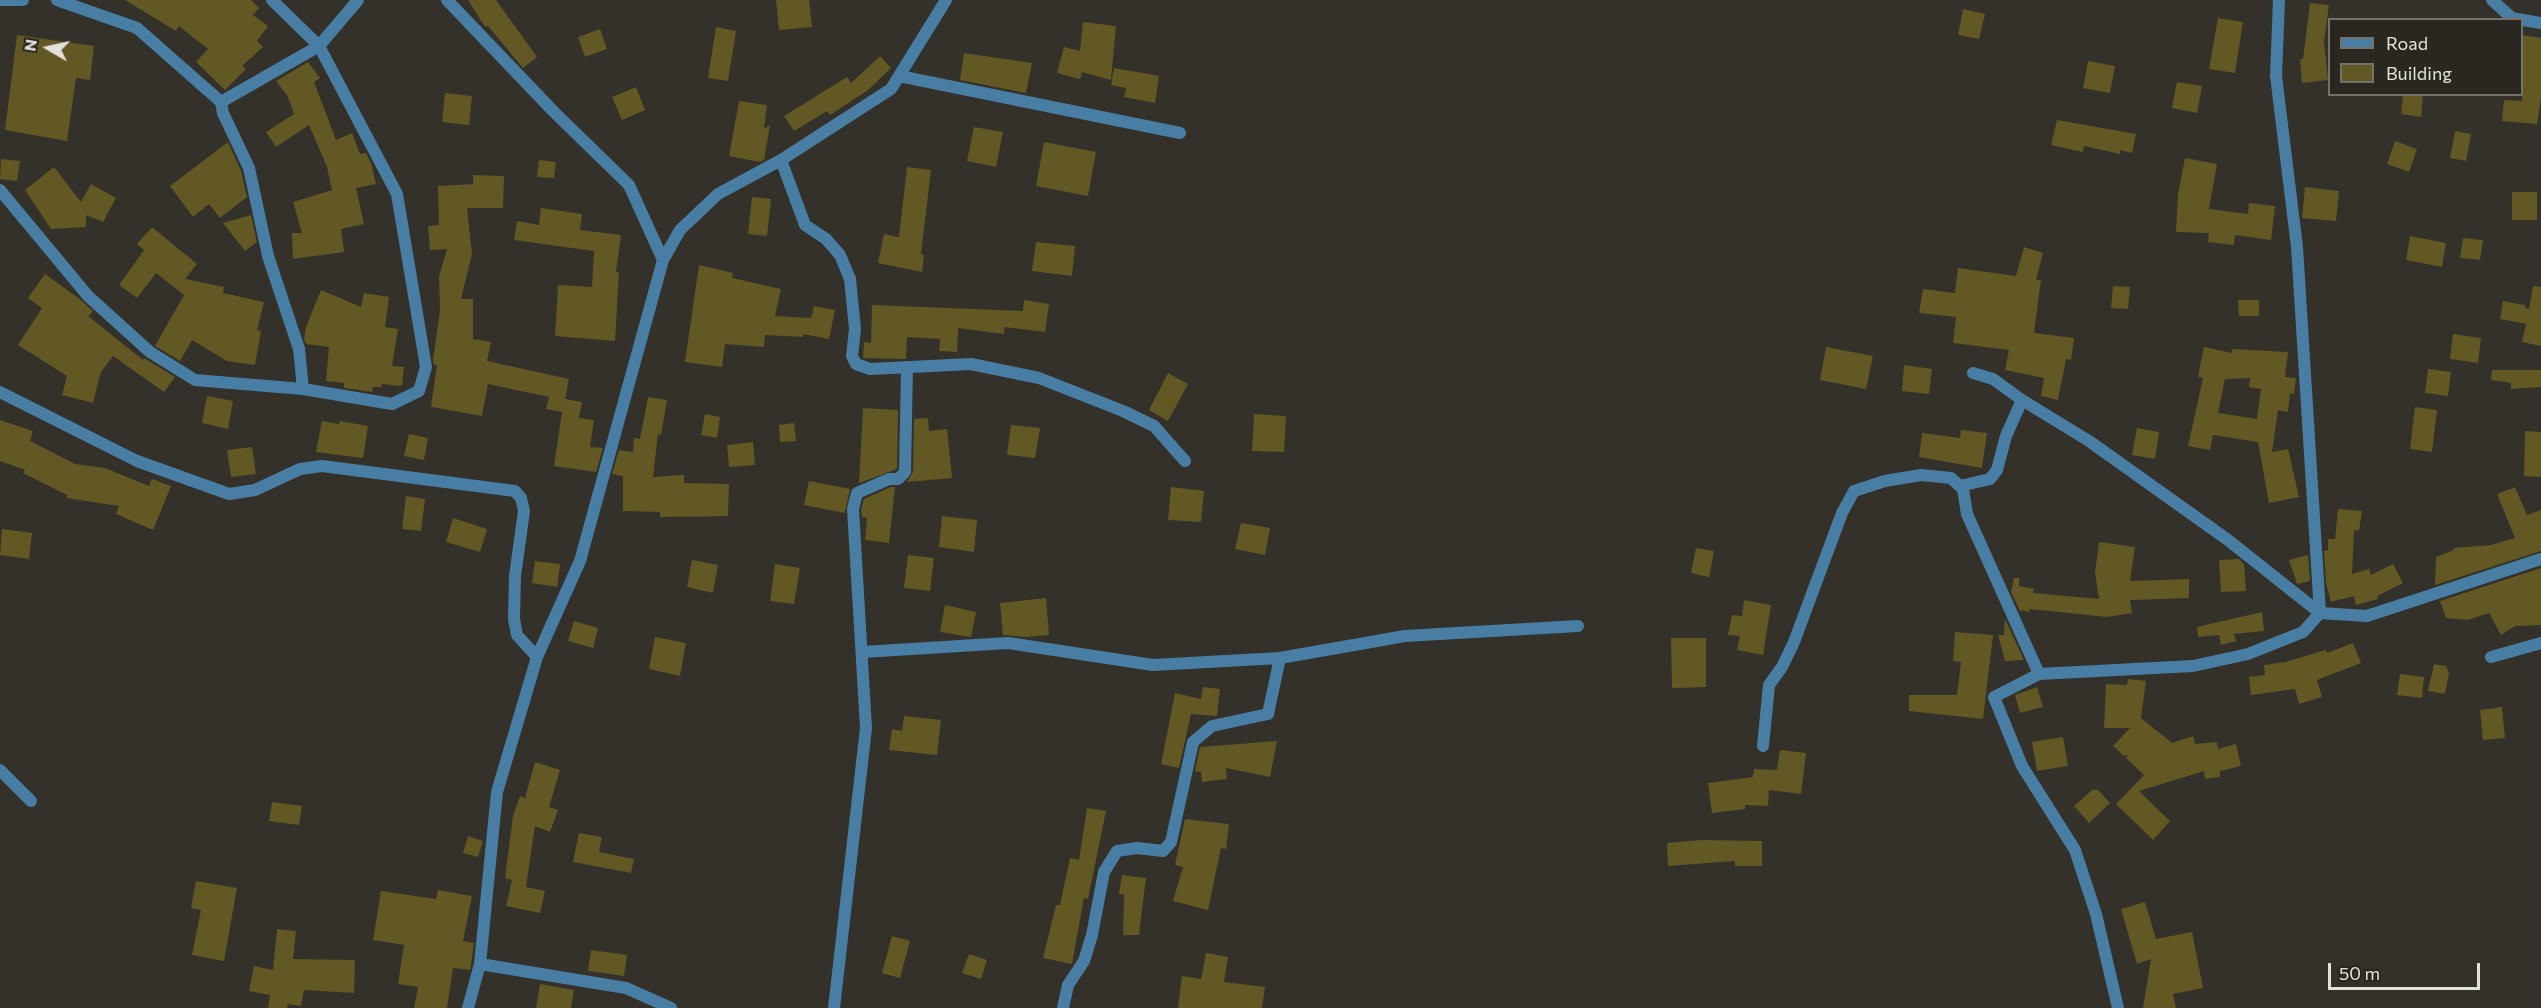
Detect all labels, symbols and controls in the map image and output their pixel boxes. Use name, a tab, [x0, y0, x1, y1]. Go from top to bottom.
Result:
north arrow	[18, 18, 78, 78]
legend	[2328, 18, 2523, 96]
text: Road	[2386, 32, 2428, 54]
text: N	[19, 38, 40, 53]
text: Building	[2386, 62, 2452, 84]
scale bar	[2331, 951, 2482, 989]
text: 50 m	[2339, 962, 2380, 984]

